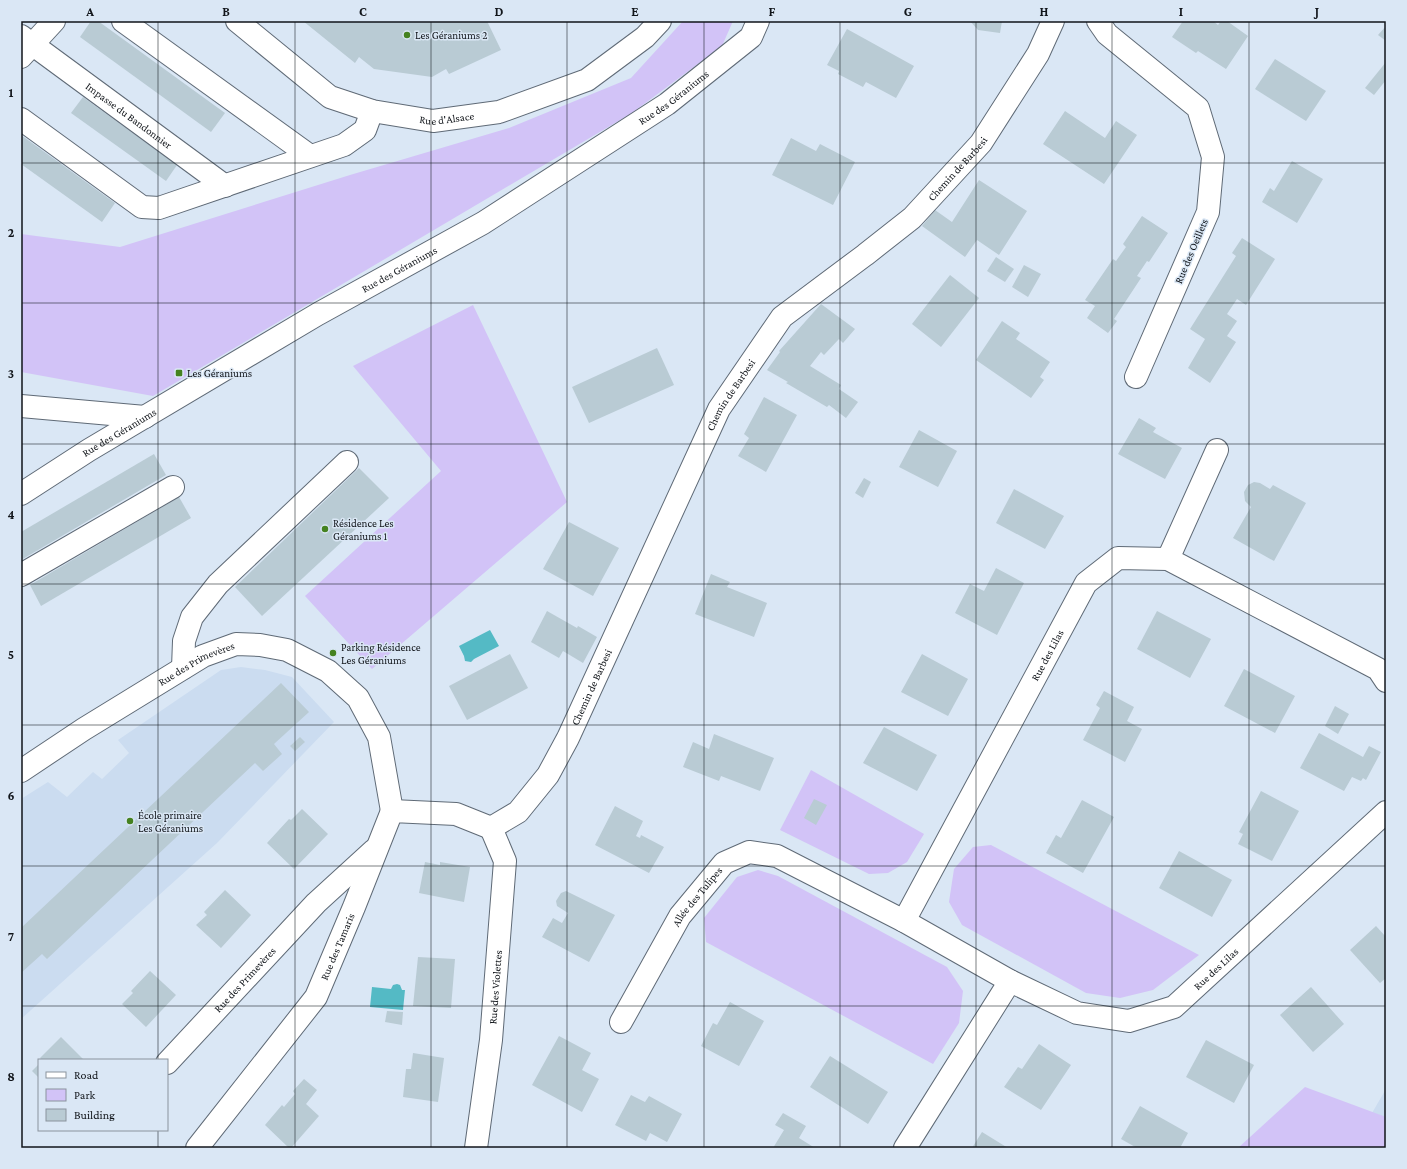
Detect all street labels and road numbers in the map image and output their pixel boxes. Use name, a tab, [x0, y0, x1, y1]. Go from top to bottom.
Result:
street label: Rue des Géraniums	[636, 67, 711, 127]
street label: Impasse du Bandonnier	[83, 80, 175, 151]
street label: Rue d'Alsace	[419, 109, 475, 127]
street label: Chemin de Barbesi	[925, 134, 989, 203]
street label: Rue des Oeillets	[1172, 217, 1210, 285]
street label: Rue des Géraniums	[359, 244, 439, 295]
street label: Chemin de Barbesi	[704, 357, 757, 433]
street label: Rue des Géraniums	[80, 405, 158, 459]
street label: Rue des Lilas	[1029, 627, 1066, 683]
street label: Rue des Primevères	[156, 639, 236, 688]
street label: Chemin de Barbesi	[569, 647, 614, 727]
street label: Allée des Tulipes	[669, 864, 724, 929]
street label: Rue des Tamaris	[318, 911, 357, 982]
street label: Rue des Primevères	[212, 945, 278, 1015]
street label: Rue des Lilas	[1191, 945, 1241, 992]
street label: Rue des Violettes	[486, 950, 504, 1025]

